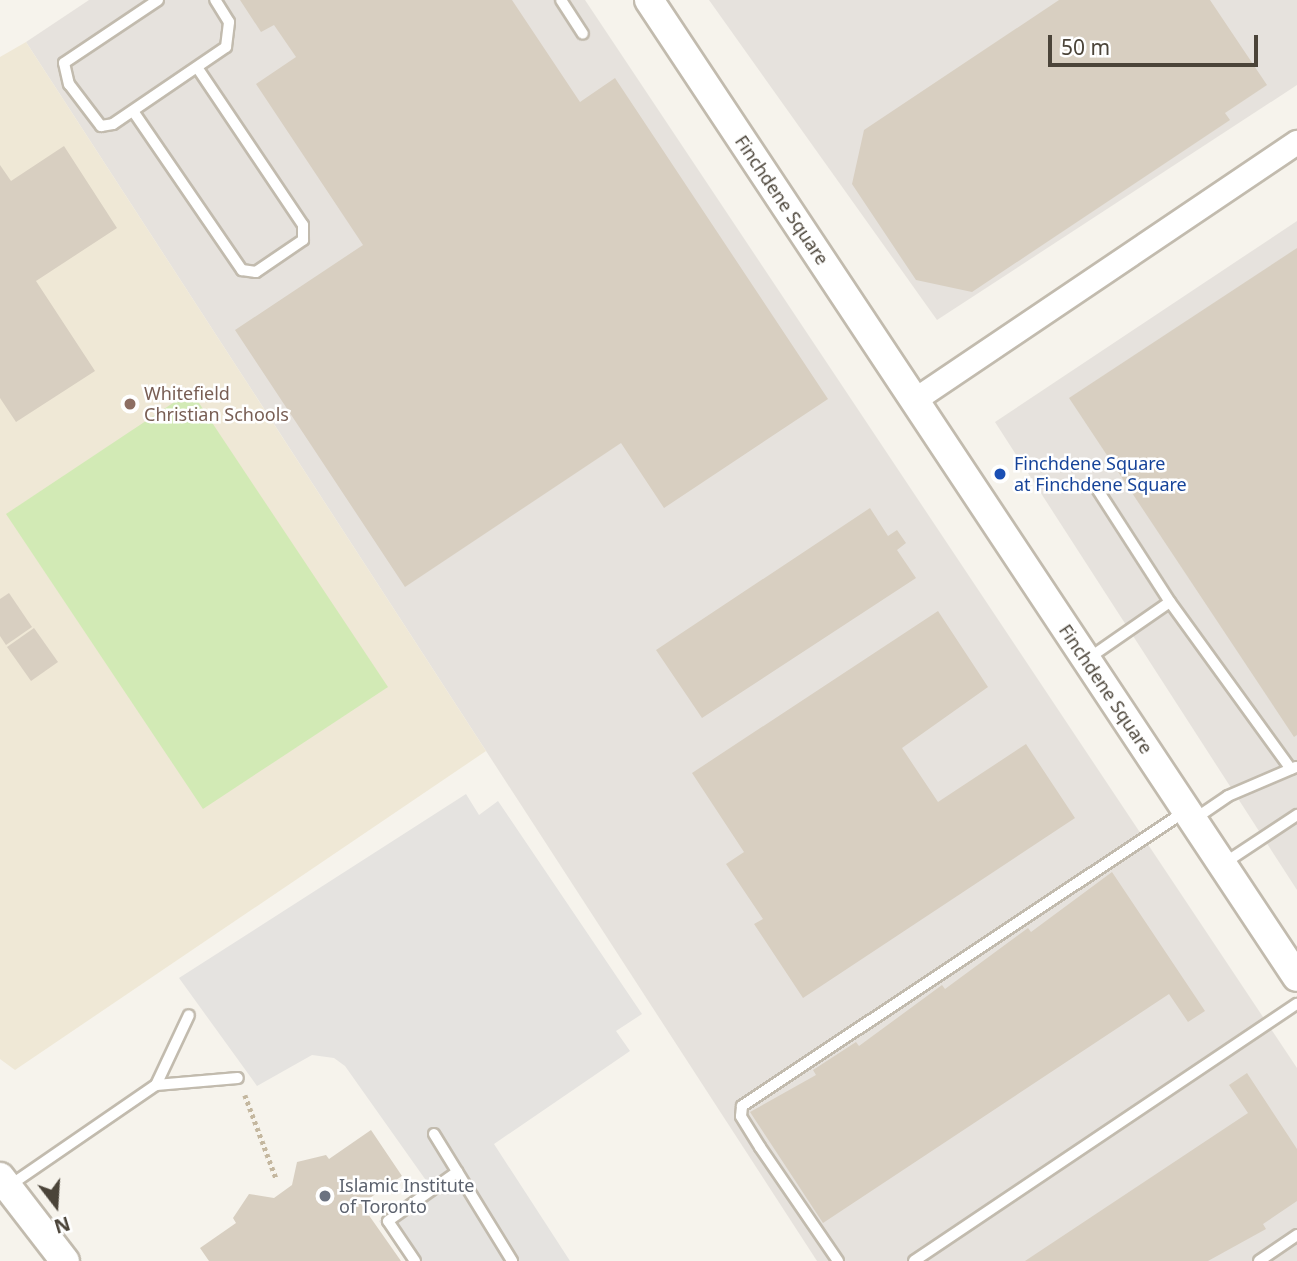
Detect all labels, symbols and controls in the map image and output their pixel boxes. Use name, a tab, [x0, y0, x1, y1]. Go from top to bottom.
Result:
scale bar	[1052, 21, 1262, 65]
text: 50 m	[1061, 33, 1110, 61]
street label: Finchdene Square	[731, 131, 833, 269]
place label: Whitefield Christian Schools	[144, 383, 289, 426]
marker: Whitefield Christian Schools	[122, 396, 138, 412]
place label: Finchdene Square at Finchdene Square	[1014, 453, 1187, 496]
marker: Finchdene Square at Finchdene Square	[992, 466, 1008, 482]
street label: Finchdene Square	[1055, 620, 1157, 758]
north arrow	[21, 1170, 91, 1240]
place label: Islamic Institute of Toronto	[339, 1175, 475, 1218]
marker: Islamic Institute of Toronto	[317, 1188, 333, 1204]
text: N	[51, 1210, 73, 1240]

